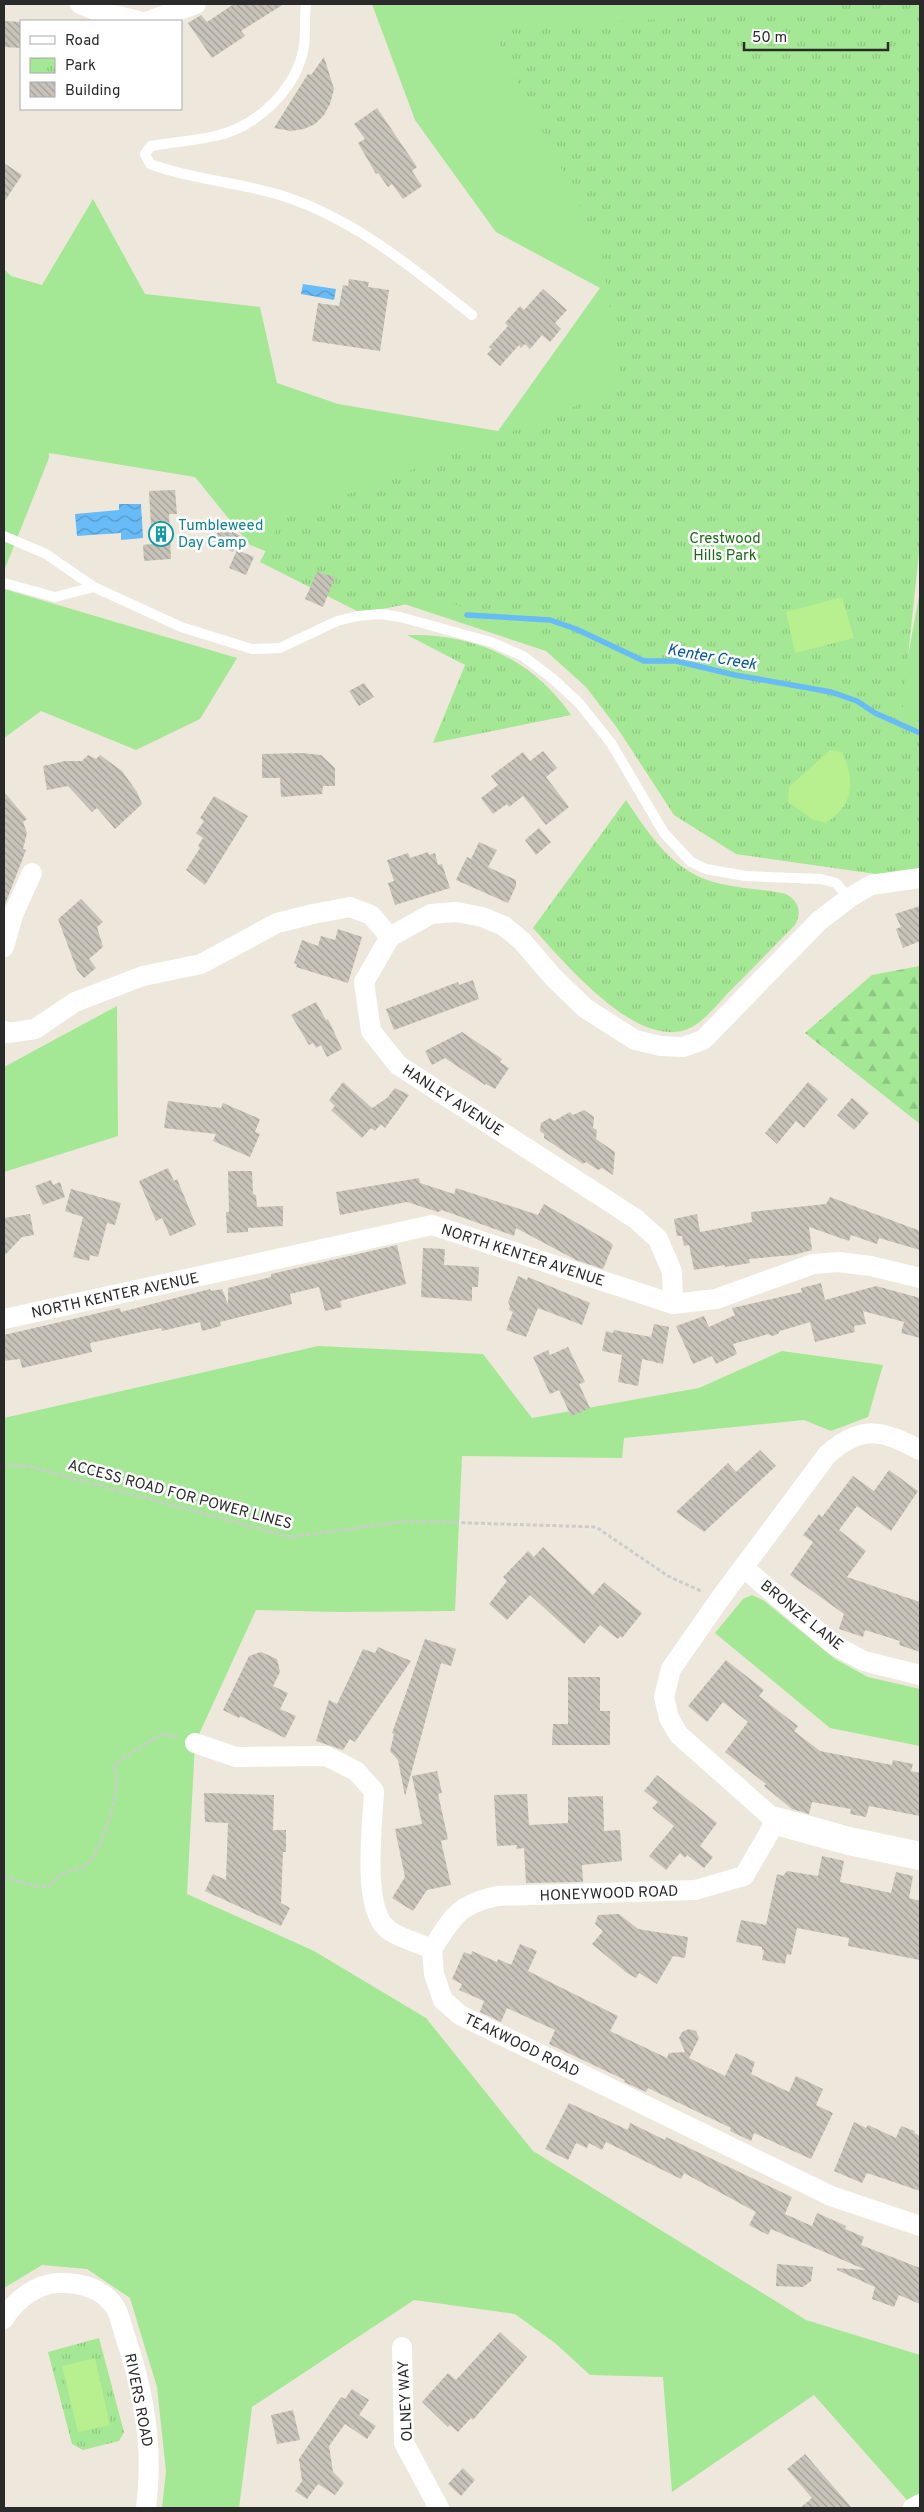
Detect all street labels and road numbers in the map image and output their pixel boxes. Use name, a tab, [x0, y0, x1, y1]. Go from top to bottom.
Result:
street label: HANLEY AVENUE	[398, 1061, 506, 1141]
street label: NORTH KENTER AVENUE	[438, 1221, 607, 1292]
street label: NORTH KENTER AVENUE	[30, 1269, 201, 1324]
street label: ACCESS ROAD FOR POWER LINES	[65, 1456, 294, 1535]
street label: BRONZE LANE	[756, 1577, 846, 1655]
street label: HONEYWOOD ROAD	[539, 1883, 679, 1906]
street label: TEAKWOOD ROAD	[461, 2010, 582, 2082]
street label: RIVERS ROAD	[119, 2352, 156, 2449]
street label: OLNEY WAY	[395, 2359, 418, 2442]

